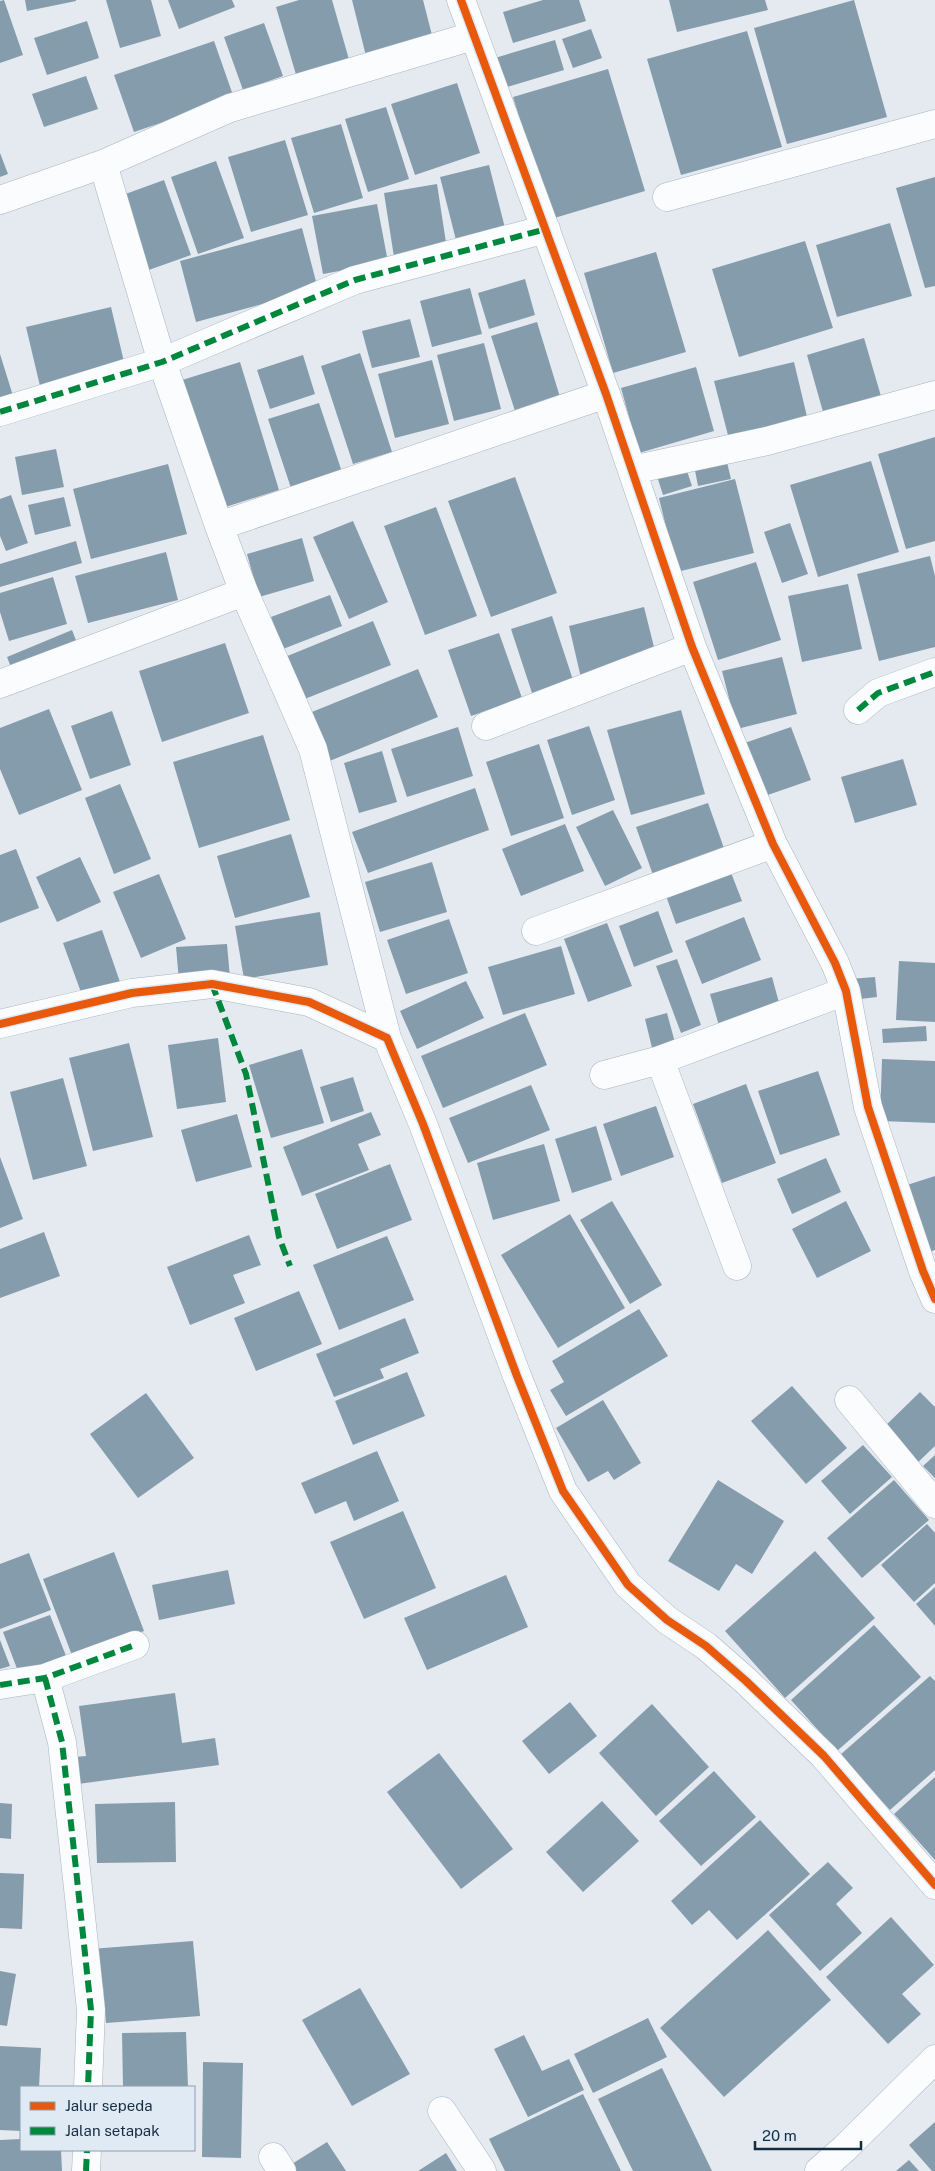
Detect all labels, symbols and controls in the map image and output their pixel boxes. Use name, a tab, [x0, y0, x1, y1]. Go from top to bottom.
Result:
legend	[20, 2086, 195, 2151]
text: Jalur sepeda	[65, 2097, 153, 2114]
scale bar	[755, 2118, 861, 2150]
text: Jalan setapak	[65, 2122, 160, 2139]
text: 20 m	[762, 2127, 797, 2144]

